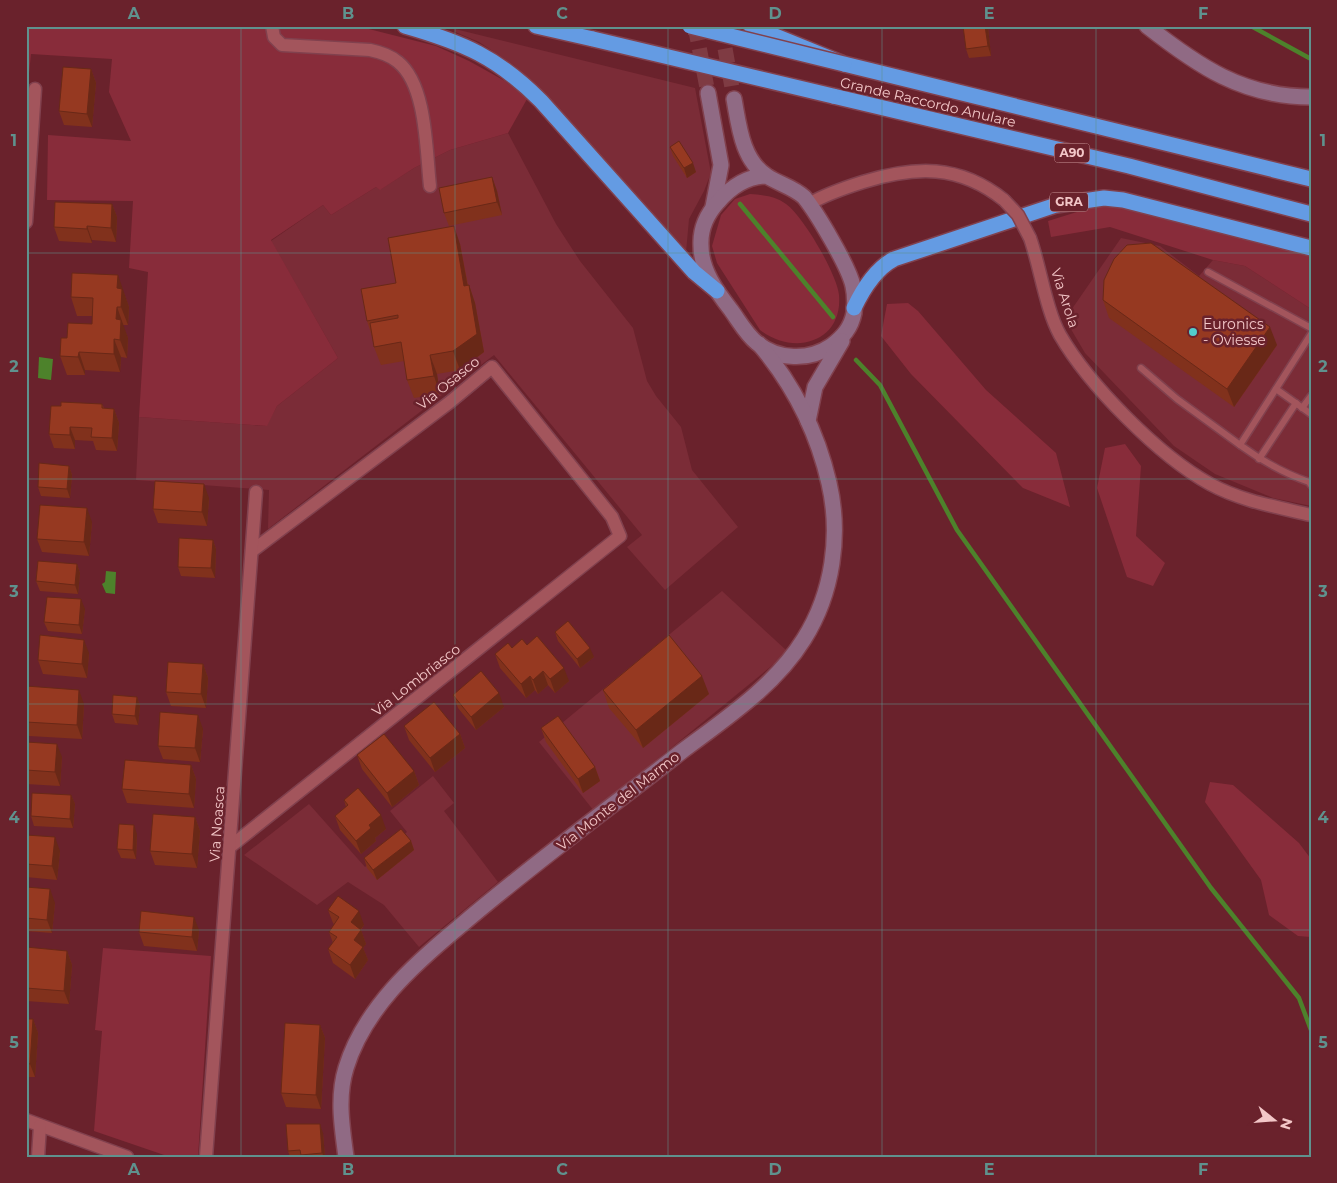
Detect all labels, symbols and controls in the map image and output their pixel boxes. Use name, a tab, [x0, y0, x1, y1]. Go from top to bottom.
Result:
text: A	[127, 4, 141, 23]
text: B	[342, 4, 354, 23]
text: C	[556, 4, 568, 23]
text: D	[768, 4, 782, 23]
text: E	[984, 4, 994, 23]
text: F	[1198, 4, 1208, 23]
street label: Grande Raccordo Anulare	[838, 73, 1018, 131]
text: 1	[11, 131, 17, 150]
text: 1	[1320, 131, 1326, 150]
road number: A90	[1054, 144, 1090, 162]
road number: GRA	[1050, 192, 1088, 212]
street label: Via Arola	[1047, 266, 1083, 330]
place label: Euronics - Oviesse	[1203, 315, 1266, 349]
marker: Euronics - Oviesse	[1187, 326, 1199, 338]
street label: Via Osasco	[413, 352, 483, 414]
text: 2	[9, 357, 19, 376]
text: 2	[1318, 357, 1328, 376]
text: 3	[8, 582, 19, 601]
text: 3	[1317, 582, 1328, 601]
street label: Via Lombriasco	[368, 640, 464, 720]
street label: Via Monte del Marmo	[553, 747, 683, 854]
street label: Via Noasca	[205, 785, 229, 863]
text: 4	[8, 808, 20, 827]
text: 4	[1317, 808, 1329, 827]
text: 5	[9, 1033, 19, 1052]
text: 5	[1318, 1033, 1328, 1052]
north arrow	[1250, 1096, 1300, 1146]
text: N	[1276, 1116, 1297, 1132]
text: A	[127, 1160, 141, 1179]
text: B	[342, 1160, 354, 1179]
text: C	[556, 1160, 568, 1179]
text: D	[768, 1160, 782, 1179]
text: E	[984, 1160, 994, 1179]
text: F	[1198, 1160, 1208, 1179]

